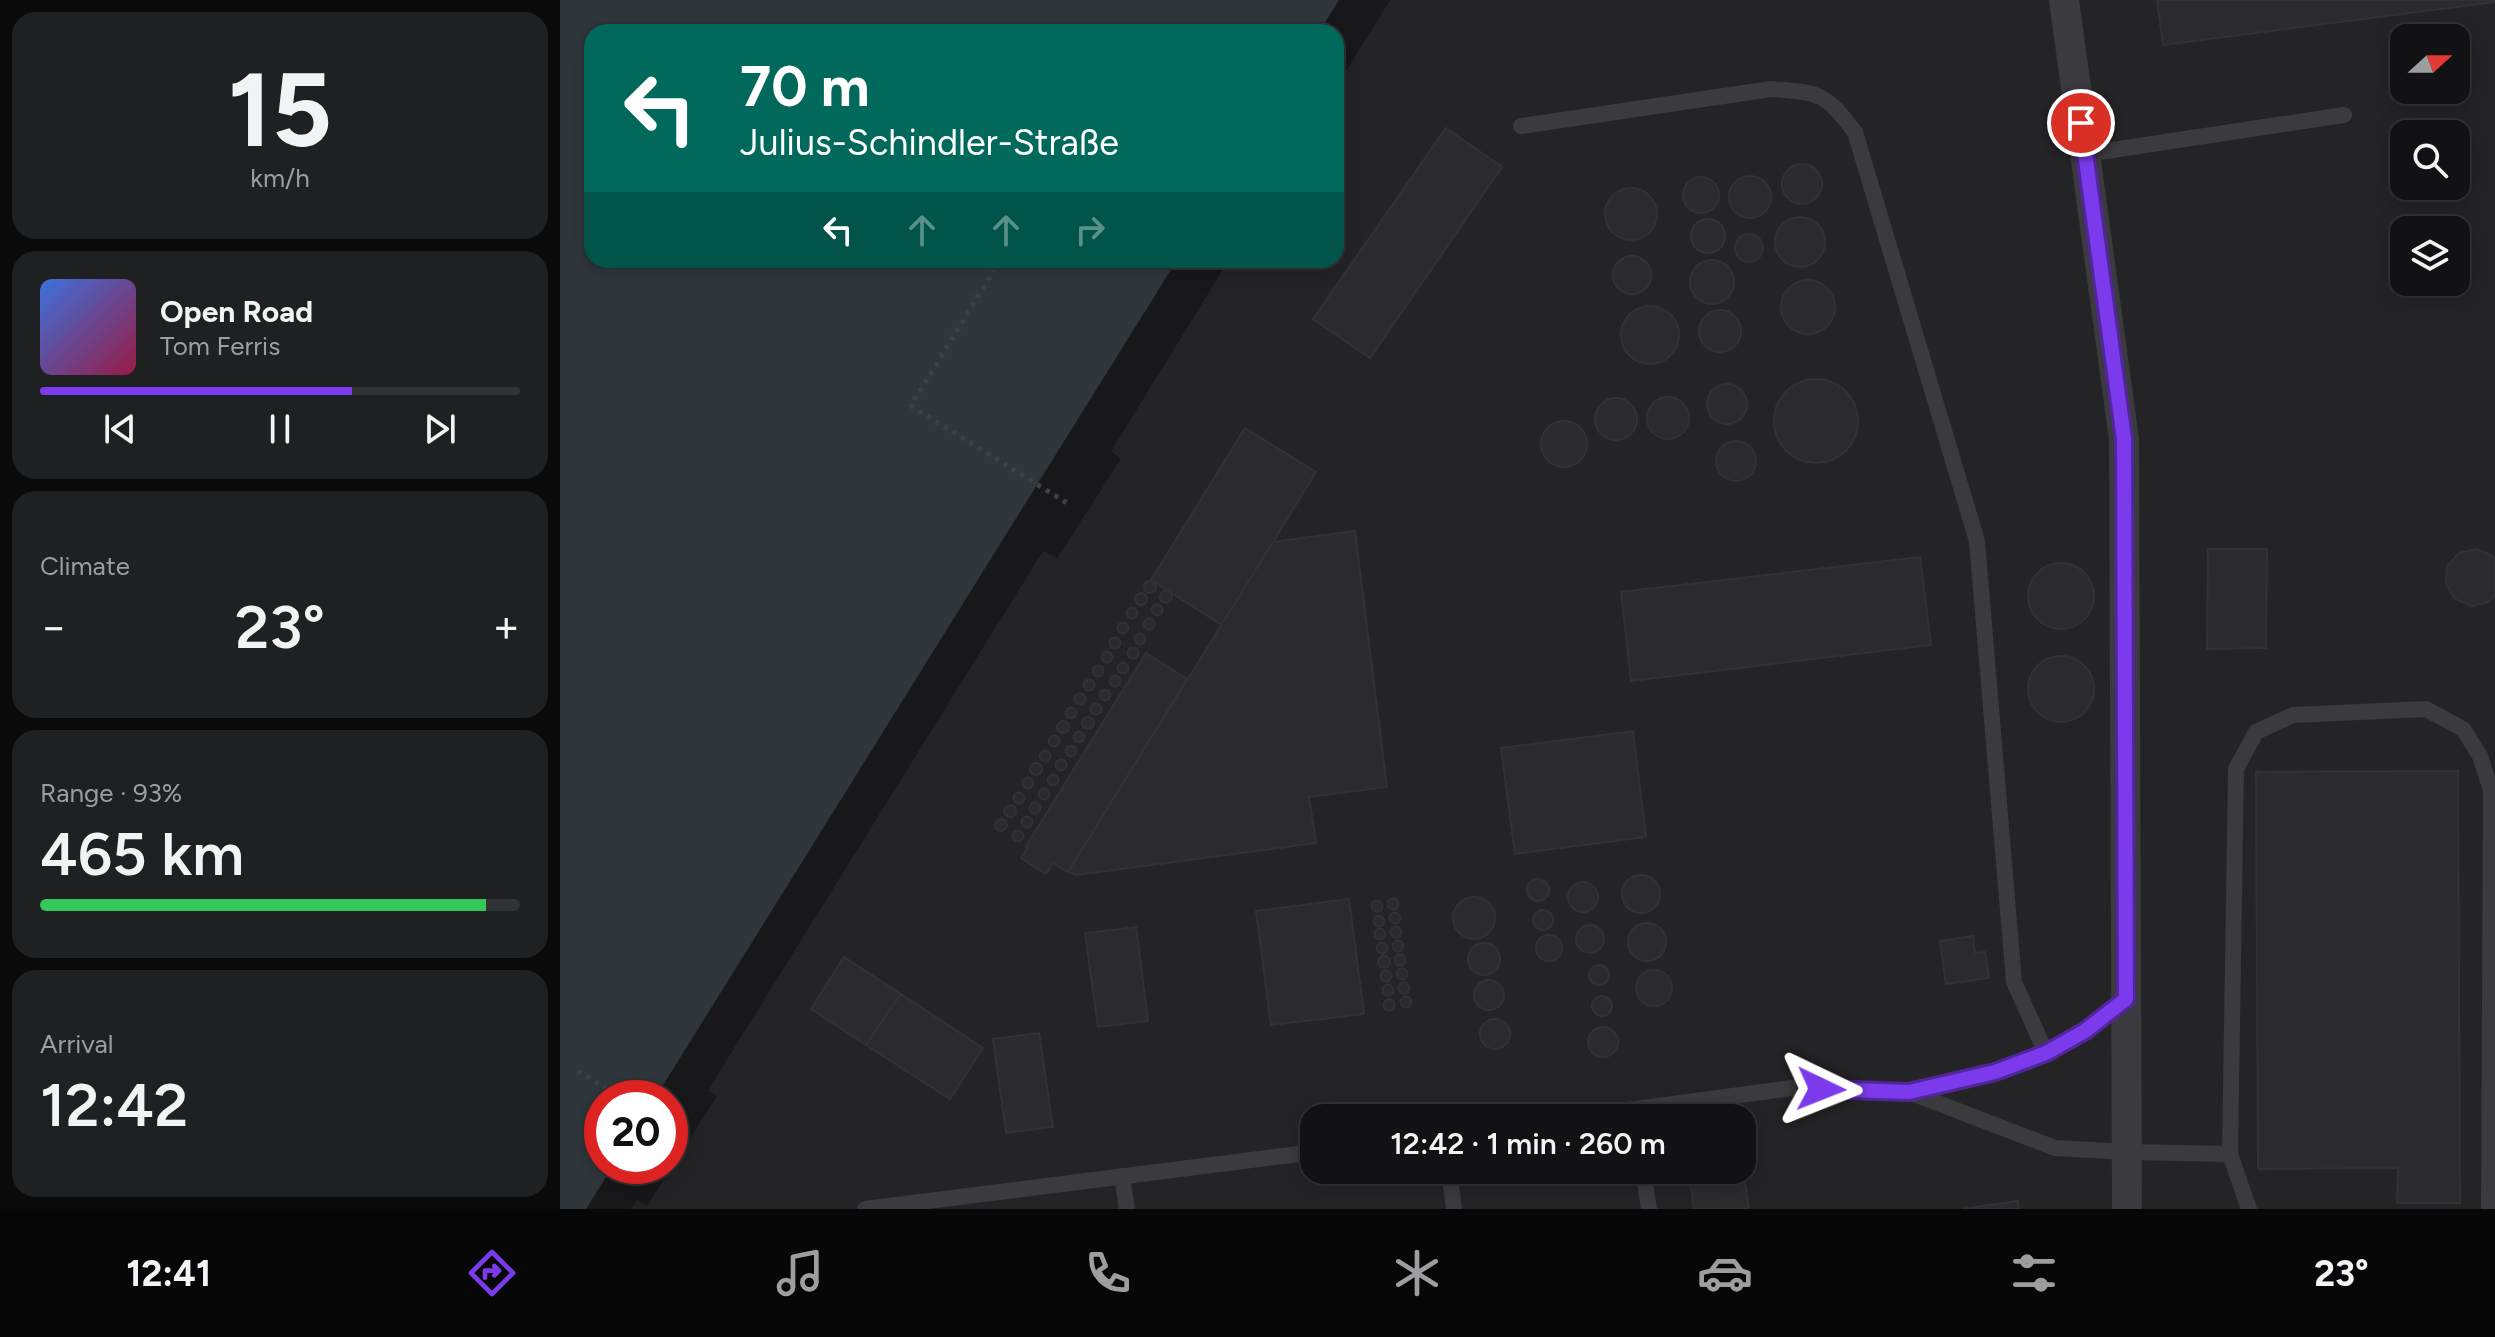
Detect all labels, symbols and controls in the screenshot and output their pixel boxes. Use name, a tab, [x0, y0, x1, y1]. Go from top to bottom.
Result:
north arrow	[2390, 24, 2470, 104]
map controls	[2390, 24, 2470, 296]
text: 15	[228, 47, 332, 172]
text: 70 m	[740, 53, 870, 120]
icon: left	[608, 56, 712, 160]
pin	[2047, 89, 2115, 157]
icon: arrive	[2059, 101, 2103, 145]
button: search	[2390, 120, 2470, 200]
text: Julius-Schindler-Straße	[740, 121, 1119, 164]
text: km/h	[250, 162, 310, 194]
icon: left	[816, 208, 860, 252]
icon: ahead	[900, 208, 944, 252]
icon: ahead	[984, 208, 1028, 252]
icon: right	[1068, 208, 1112, 252]
button: layers	[2390, 216, 2470, 296]
text: Open Road	[160, 293, 313, 330]
text: Tom Ferris	[160, 330, 280, 362]
icon: previous	[98, 407, 142, 451]
icon: pause	[258, 407, 302, 451]
icon: next	[418, 407, 462, 451]
text: Climate	[40, 550, 130, 582]
text: 23°	[235, 591, 325, 663]
text: −	[40, 600, 67, 653]
text: +	[493, 600, 520, 653]
text: Range · 93%	[40, 777, 182, 809]
text: 465 km	[40, 818, 244, 890]
text: Arrival	[40, 1028, 113, 1060]
position arrow	[1779, 1047, 1863, 1131]
text: 12:42	[40, 1069, 188, 1141]
speed limit sign: 20	[584, 1080, 688, 1184]
text: 12:42 · 1 min · 260 m	[1390, 1125, 1666, 1162]
icon: directions	[464, 1245, 520, 1301]
icon: music	[772, 1245, 828, 1301]
icon: phone	[1080, 1245, 1136, 1301]
icon: climate	[1389, 1245, 1445, 1301]
icon: car	[1697, 1245, 1753, 1301]
icon: filters	[2006, 1245, 2062, 1301]
text: 12:41	[126, 1252, 211, 1295]
text: 23°	[2314, 1252, 2369, 1295]

